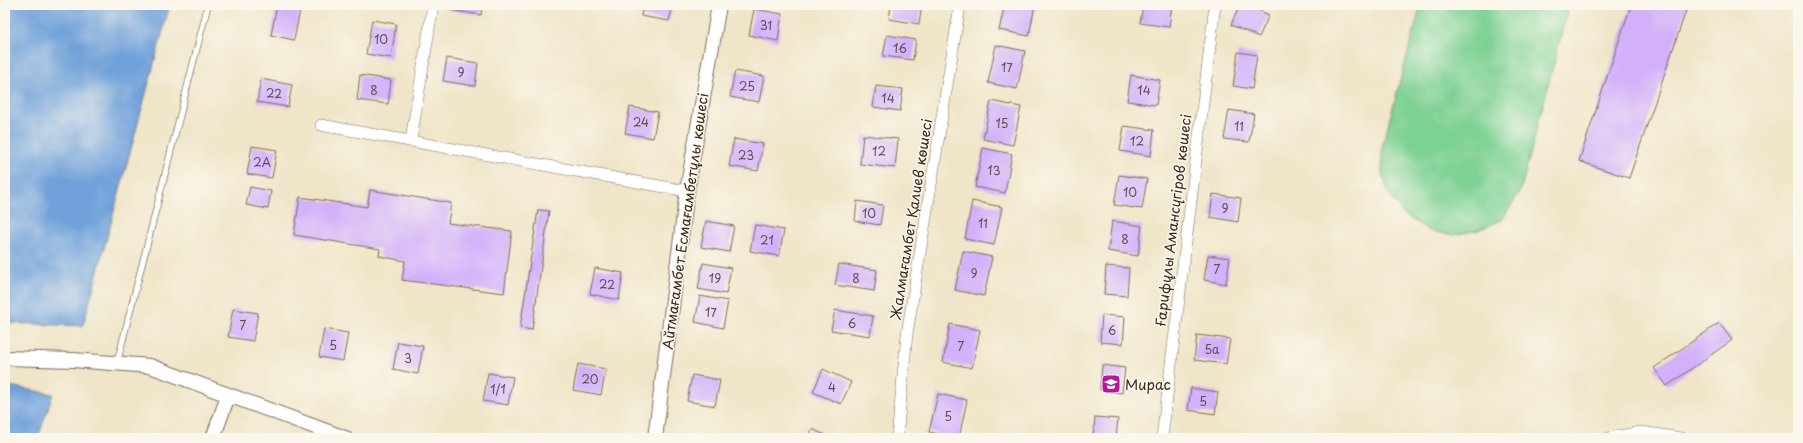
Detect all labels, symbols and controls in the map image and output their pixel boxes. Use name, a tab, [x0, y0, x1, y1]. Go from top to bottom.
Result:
house number: 31	[760, 16, 772, 34]
house number: 10	[374, 30, 388, 48]
house number: 16	[893, 39, 907, 57]
house number: 17	[1001, 58, 1013, 76]
house number: 9	[457, 63, 465, 81]
house number: 25	[739, 77, 755, 95]
house number: 8	[370, 81, 378, 99]
house number: 14	[1137, 81, 1151, 99]
house number: 22	[266, 84, 282, 102]
house number: 14	[881, 89, 895, 107]
street label: Айтмағамбет Есмағамбетұлы көшесі	[657, 91, 713, 351]
house number: 24	[633, 113, 649, 131]
street label: Ғарифұлы Амансүгіров көшесі	[1150, 113, 1196, 327]
house number: 15	[995, 114, 1009, 132]
street label: Жалмағамбет Қалиев көшесі	[885, 117, 937, 322]
house number: 11	[1234, 117, 1244, 135]
house number: 12	[1130, 132, 1144, 150]
house number: 12	[872, 142, 886, 160]
house number: 23	[738, 146, 754, 164]
house number: 2А	[253, 153, 271, 171]
house number: 13	[987, 161, 1001, 179]
house number: 10	[1123, 183, 1137, 201]
house number: 9	[1221, 199, 1229, 217]
house number: 10	[862, 204, 876, 222]
house number: 11	[978, 214, 988, 232]
house number: 8	[1121, 230, 1129, 248]
house number: 21	[760, 231, 774, 249]
house number: 7	[1214, 260, 1221, 278]
house number: 9	[970, 264, 978, 282]
house number: 19	[709, 269, 721, 287]
house number: 8	[852, 269, 860, 287]
house number: 22	[599, 275, 615, 293]
house number: 17	[705, 303, 717, 321]
house number: 6	[848, 314, 856, 332]
house number: 7	[240, 316, 247, 334]
house number: 6	[1108, 321, 1116, 339]
house number: 5	[329, 336, 337, 354]
house number: 7	[958, 337, 965, 355]
house number: 5а	[1204, 340, 1220, 358]
house number: 3	[404, 349, 412, 367]
house number: 20	[581, 370, 599, 388]
school or university icon: Мирас	[1100, 373, 1122, 395]
place label: Мирас	[1125, 374, 1171, 395]
house number: 4	[828, 378, 836, 396]
house number: 1/1	[490, 380, 506, 398]
house number: 5	[1199, 392, 1207, 410]
house number: 5	[944, 407, 952, 425]

